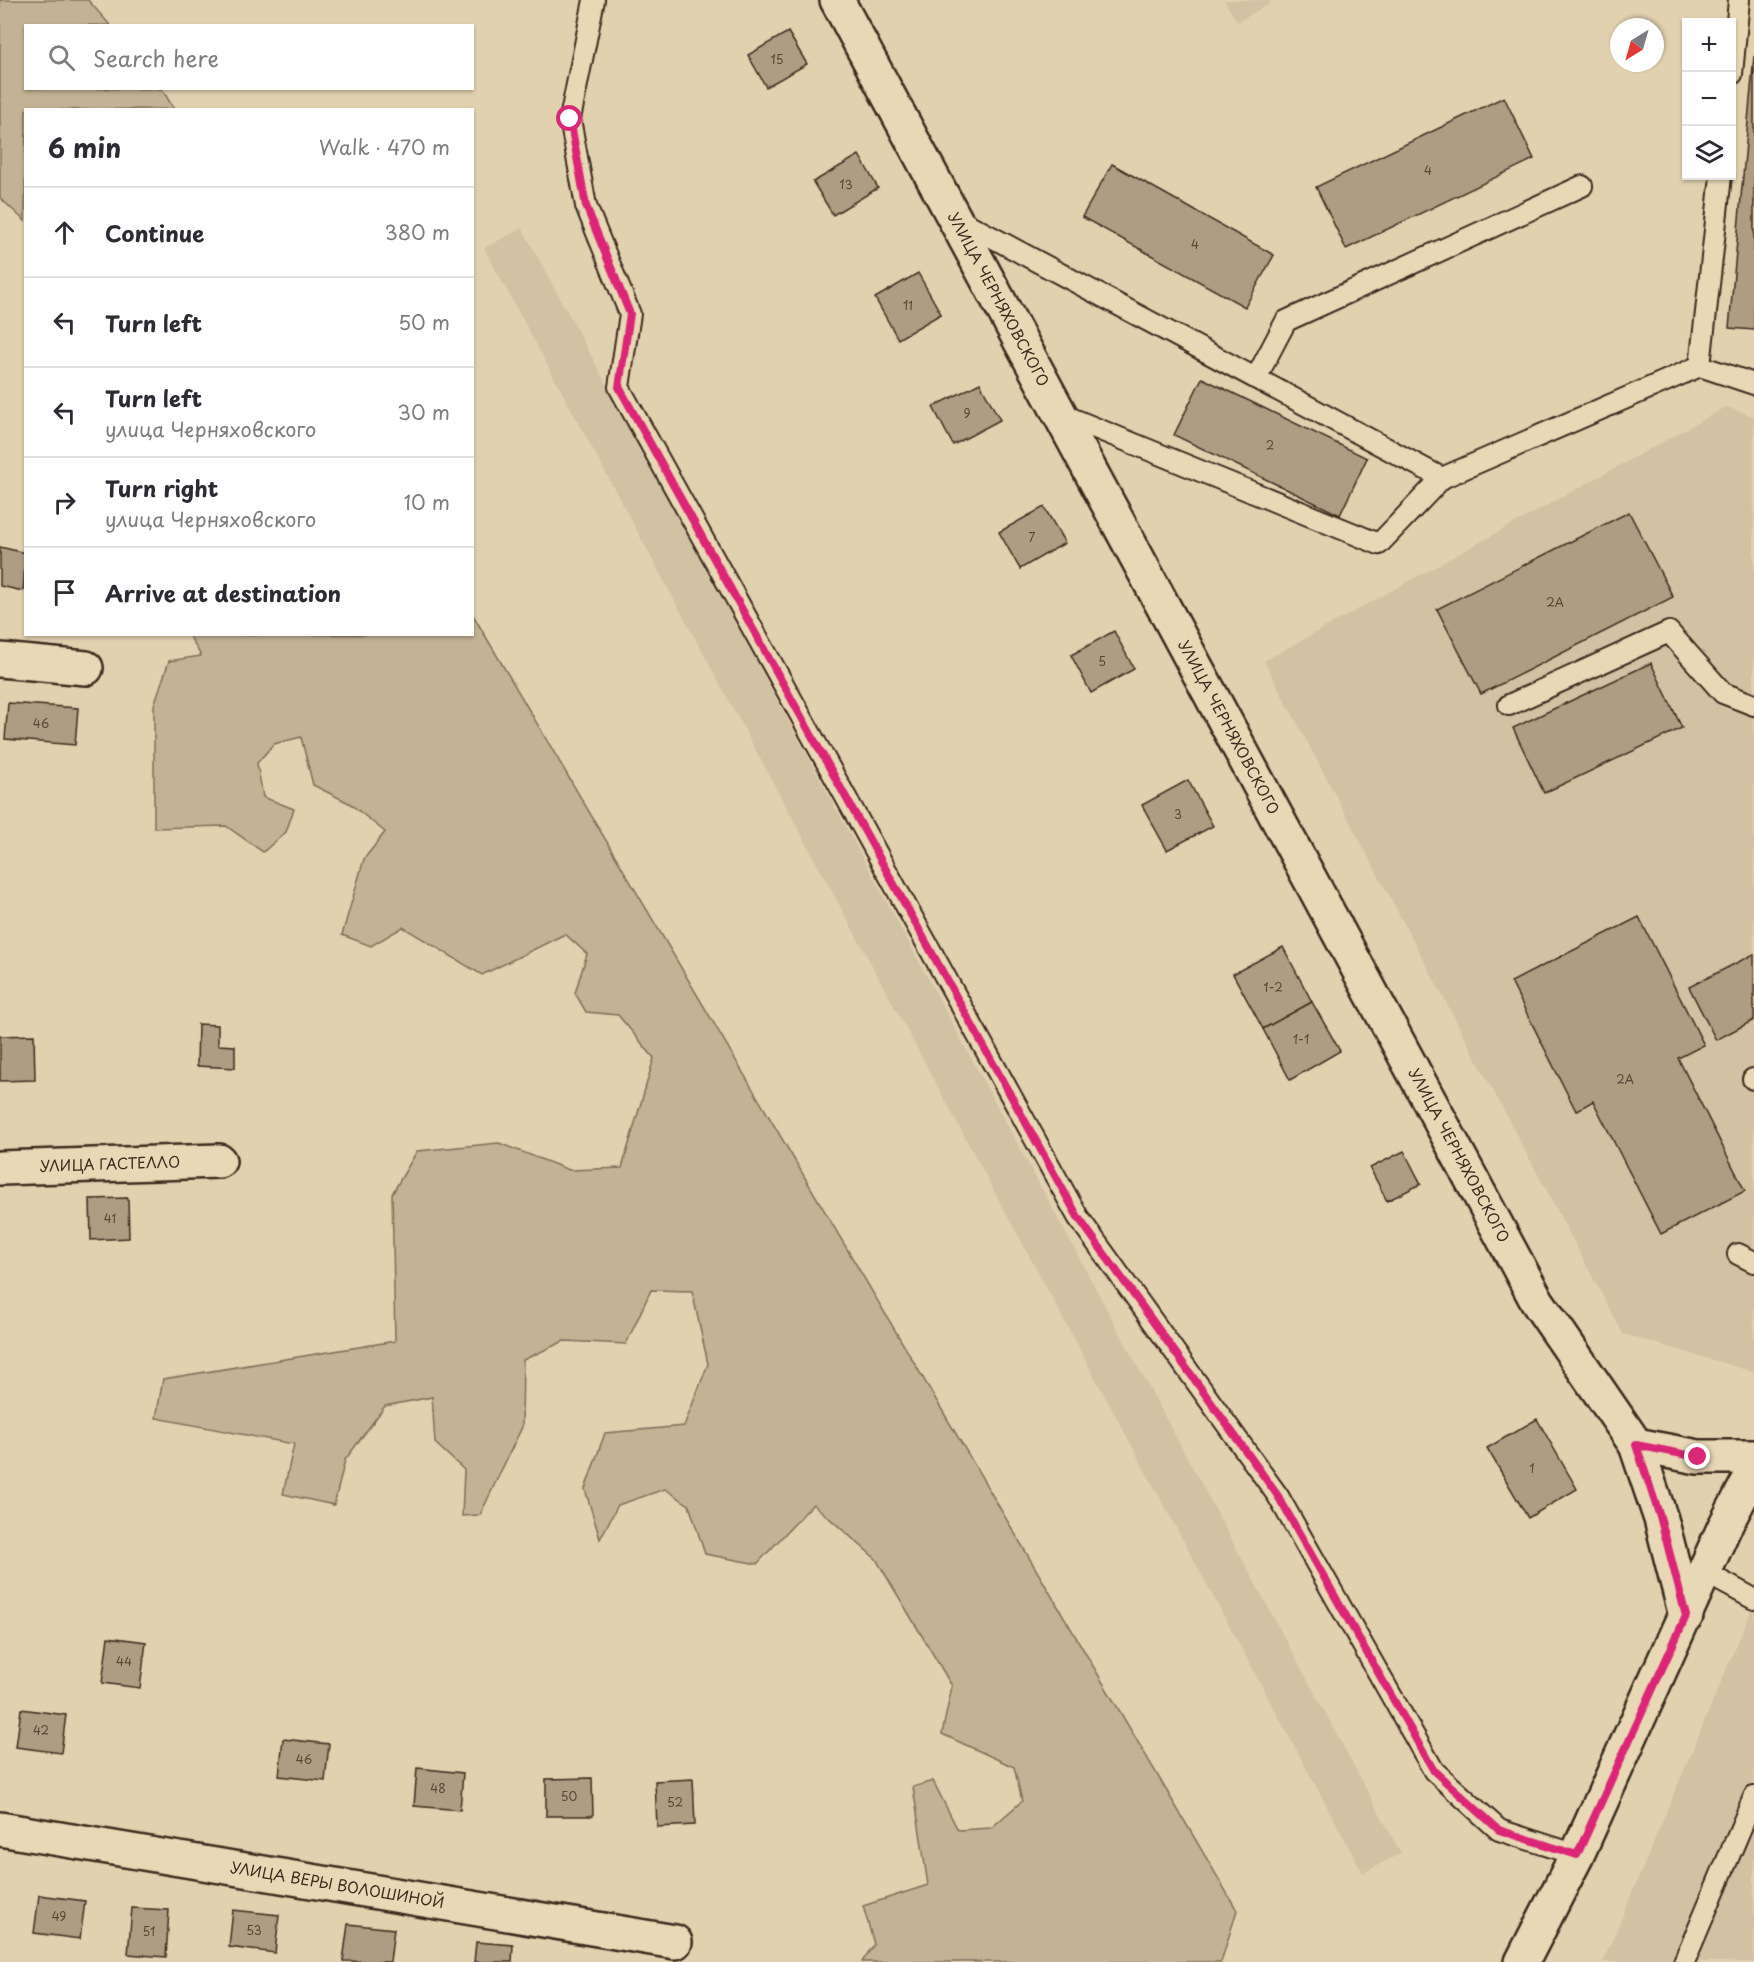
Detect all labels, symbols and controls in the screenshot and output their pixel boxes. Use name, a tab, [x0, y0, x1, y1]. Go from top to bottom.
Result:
north arrow	[1610, 18, 1664, 72]
map controls	[1682, 18, 1736, 180]
button: +	[1682, 18, 1736, 72]
search box	[24, 24, 474, 90]
icon: search	[45, 41, 78, 74]
text: Search here	[93, 41, 219, 74]
house number: 15	[770, 50, 784, 68]
button: −	[1682, 72, 1736, 126]
route start	[556, 105, 582, 131]
button: layers	[1682, 126, 1736, 180]
text: 6 min	[48, 128, 121, 167]
text: Walk · 470 m	[319, 132, 450, 162]
house number: 4	[1424, 161, 1432, 179]
house number: 13	[839, 175, 853, 193]
street label: УЛИЦА ЧЕРНЯХОВСКОГО	[943, 207, 1056, 390]
icon: ahead	[48, 216, 81, 249]
text: Continue	[105, 216, 204, 249]
text: 380 m	[384, 217, 450, 247]
house number: 4	[1191, 235, 1199, 253]
house number: 11	[903, 296, 913, 314]
icon: left	[48, 306, 81, 339]
text: Turn left	[105, 306, 202, 339]
text: 50 m	[398, 307, 450, 337]
text: Turn left	[105, 381, 202, 414]
icon: left	[48, 396, 81, 429]
text: 30 m	[397, 397, 450, 427]
house number: 9	[963, 404, 971, 422]
text: улица Черняховского	[105, 414, 316, 444]
house number: 2	[1266, 436, 1274, 454]
text: Turn right	[105, 471, 218, 504]
icon: right	[48, 486, 81, 519]
text: 10 m	[403, 487, 450, 517]
text: улица Черняховского	[105, 504, 316, 534]
house number: 7	[1029, 528, 1036, 546]
icon: arrive	[48, 576, 81, 609]
text: Arrive at destination	[105, 576, 341, 609]
house number: 2А	[1546, 593, 1564, 611]
street label: УЛИЦА ЧЕРНЯХОВСКОГО	[1173, 635, 1286, 818]
house number: 5	[1098, 652, 1106, 670]
house number: 46	[33, 714, 49, 732]
house number: 3	[1174, 805, 1182, 823]
house number: 1-2	[1263, 978, 1283, 996]
house number: 1-1	[1293, 1030, 1309, 1048]
street label: УЛИЦА ЧЕРНЯХОВСКОГО	[1404, 1063, 1516, 1246]
house number: 2А	[1616, 1070, 1634, 1088]
street label: УЛИЦА ГАСТЕЛЛО	[39, 1149, 180, 1177]
house number: 41	[104, 1209, 116, 1227]
route end	[1684, 1443, 1710, 1469]
house number: 1	[1529, 1459, 1535, 1477]
house number: 44	[116, 1652, 132, 1670]
house number: 42	[33, 1721, 49, 1739]
house number: 46	[296, 1750, 312, 1768]
house number: 48	[430, 1779, 446, 1797]
house number: 50	[561, 1787, 577, 1805]
house number: 52	[667, 1793, 683, 1811]
street label: УЛИЦА ВЕРЫ ВОЛОШИНОЙ	[229, 1855, 446, 1913]
house number: 49	[52, 1907, 66, 1925]
house number: 53	[246, 1921, 262, 1939]
house number: 51	[143, 1922, 155, 1940]

